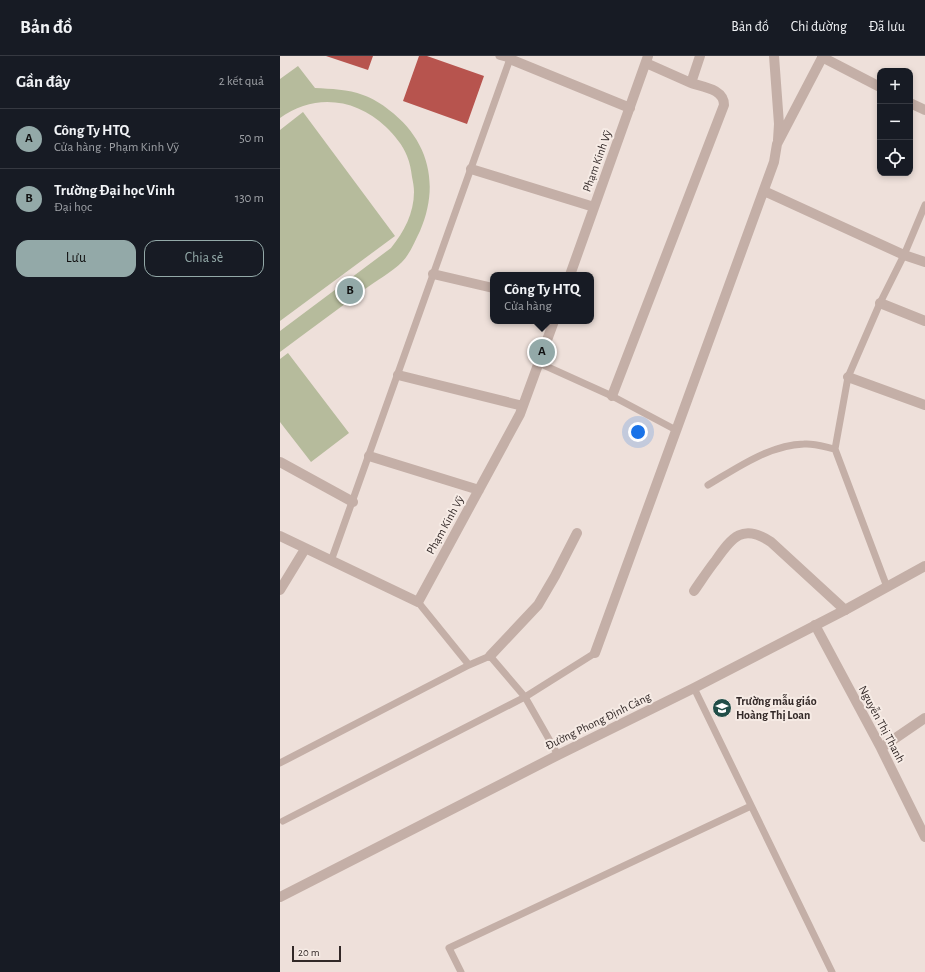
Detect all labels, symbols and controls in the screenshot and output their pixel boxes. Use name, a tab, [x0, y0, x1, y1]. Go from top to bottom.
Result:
text: Bản đồ	[20, 18, 72, 37]
text: Bản đồ	[731, 20, 769, 34]
text: Chỉ đường	[791, 20, 847, 34]
text: Đã lưu	[869, 20, 905, 34]
map controls	[877, 68, 913, 176]
button: +	[877, 68, 913, 104]
text: Gần đây	[16, 73, 70, 90]
text: 2 kết quả	[219, 75, 264, 88]
button: −	[877, 104, 913, 140]
text: Công Ty HTQ	[54, 123, 129, 138]
street label: Phạm Kinh Vỹ	[580, 128, 615, 194]
text: A	[25, 132, 33, 145]
text: 50 m	[239, 132, 264, 145]
button: locate	[877, 140, 913, 176]
text: Cửa hàng · Phạm Kinh Vỹ	[54, 141, 179, 154]
text: Trường Đại học Vinh	[54, 183, 175, 198]
text: B	[25, 192, 33, 205]
text: 130 m	[235, 192, 264, 205]
text: Đại học	[54, 201, 92, 214]
button: Lưu	[16, 240, 136, 277]
button: Chia sẻ	[144, 240, 264, 277]
popup	[490, 272, 594, 324]
pin: B	[337, 276, 363, 306]
text: Công Ty HTQ	[504, 282, 580, 297]
text: Cửa hàng	[504, 300, 552, 313]
pin: A	[529, 337, 555, 367]
your location	[628, 422, 648, 442]
street label: Phạm Kinh Vỹ	[424, 494, 467, 557]
street label: Nguyễn Thị Thanh	[856, 683, 908, 765]
street label: Đường Phong Định Cảng	[543, 690, 653, 752]
place label: Trường mẫu giáo Hoàng Thị Loan	[736, 694, 817, 721]
school or university icon: Trường mẫu giáo Hoàng Thị Loan	[711, 697, 733, 719]
scale bar	[292, 944, 341, 963]
text: 20 m	[298, 947, 319, 958]

